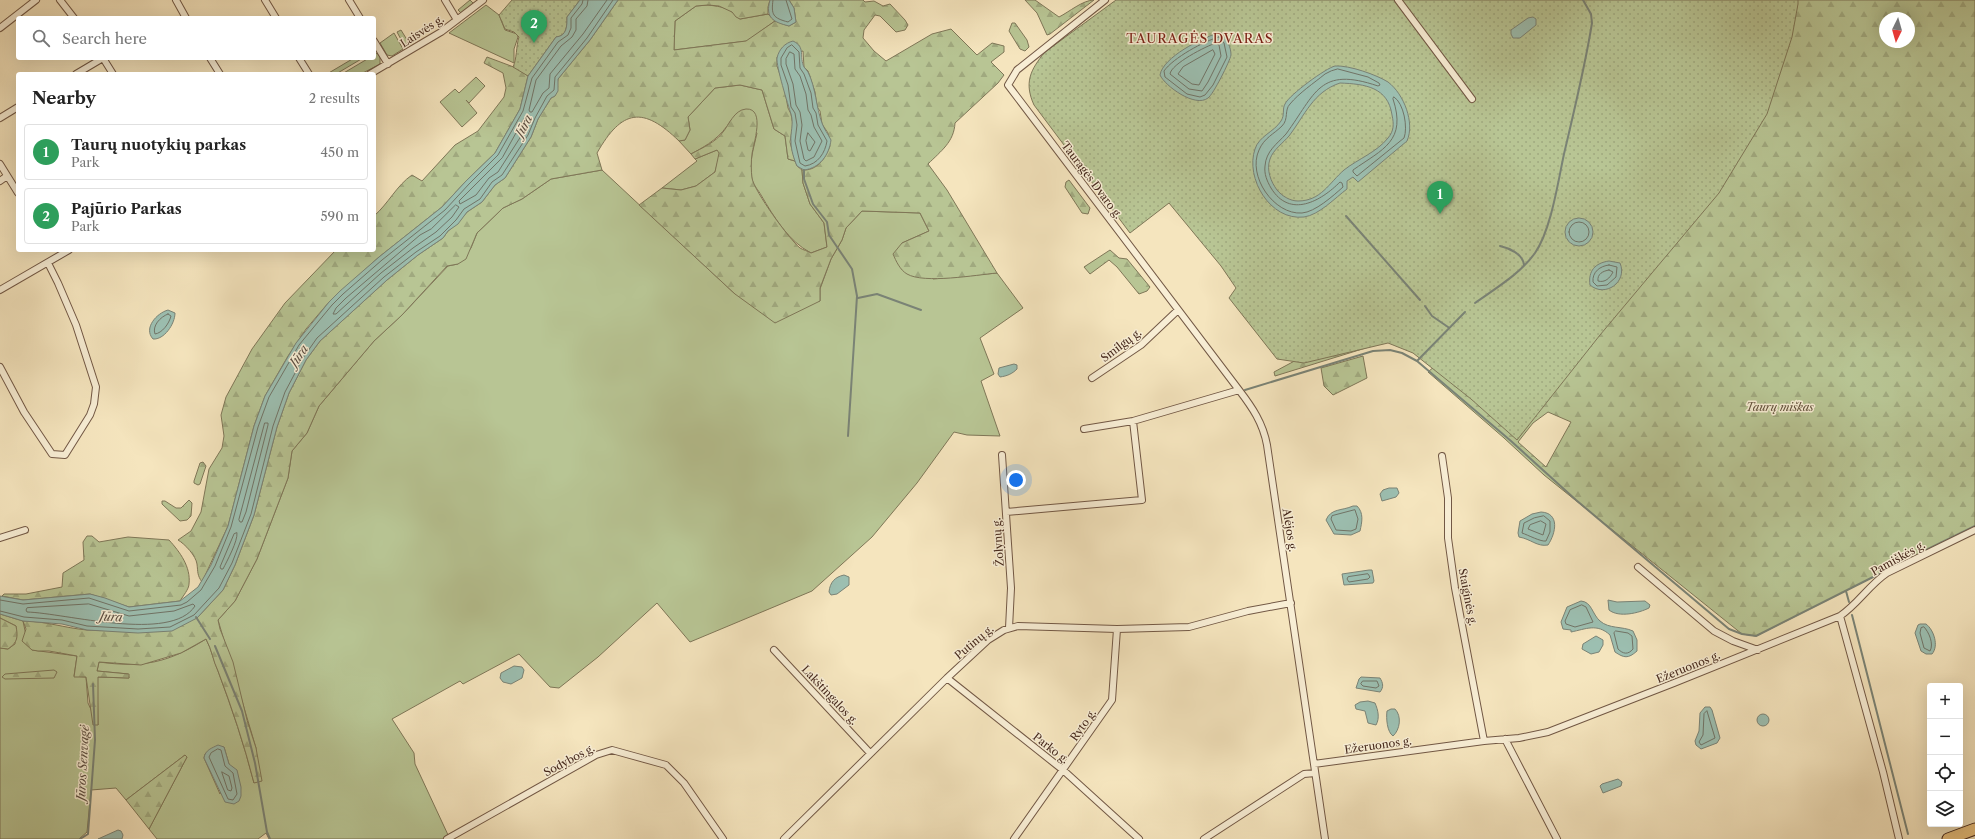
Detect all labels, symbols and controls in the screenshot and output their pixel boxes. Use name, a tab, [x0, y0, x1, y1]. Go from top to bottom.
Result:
pin: 2	[521, 10, 547, 43]
street label: Laisvės g.	[398, 12, 447, 50]
north arrow	[1879, 12, 1915, 48]
search box	[16, 16, 376, 60]
icon: search	[30, 27, 52, 49]
text: Search here	[62, 29, 147, 48]
district label: TAURAGĖS DVARAS	[1126, 30, 1274, 46]
text: Nearby	[32, 88, 96, 108]
text: 2 results	[309, 90, 360, 106]
water label: Jūra	[510, 112, 535, 143]
text: Taurų nuotykių parkas	[71, 135, 246, 154]
street label: Tauragės Dvaro g.	[1058, 139, 1126, 221]
text: 1	[43, 144, 49, 160]
text: 450 m	[321, 144, 359, 160]
text: Park	[71, 154, 99, 170]
pin: 1	[1427, 181, 1453, 214]
text: Pajūrio Parkas	[71, 199, 182, 218]
text: 2	[42, 208, 50, 224]
text: 590 m	[321, 208, 359, 224]
text: Park	[71, 218, 99, 234]
street label: Smilgų g.	[1098, 325, 1144, 365]
water label: Jūra	[284, 342, 311, 373]
park label: Taurų miškas	[1746, 400, 1814, 414]
your location	[1006, 470, 1026, 490]
street label: Alėjos g.	[1279, 506, 1300, 553]
street label: Žolynų g.	[989, 517, 1007, 567]
street label: Pamiškės g.	[1868, 537, 1928, 579]
street label: Staiginės g.	[1456, 567, 1480, 627]
water label: Jūra	[95, 608, 123, 624]
street label: Putinų g.	[952, 622, 996, 662]
street label: Ežeruonos g.	[1654, 648, 1722, 686]
street label: Lakštingalos g.	[799, 662, 861, 728]
map controls	[1927, 683, 1963, 827]
button: +	[1927, 683, 1963, 719]
street label: Ryto g.	[1067, 706, 1099, 744]
button: −	[1927, 719, 1963, 755]
water label: Jūros Senvagė	[73, 723, 92, 805]
street label: Parko g.	[1030, 730, 1072, 766]
street label: Ežeruonos g.	[1344, 733, 1413, 757]
street label: Sodybos g.	[541, 741, 597, 779]
button: locate	[1927, 755, 1963, 791]
button: layers	[1927, 791, 1963, 827]

